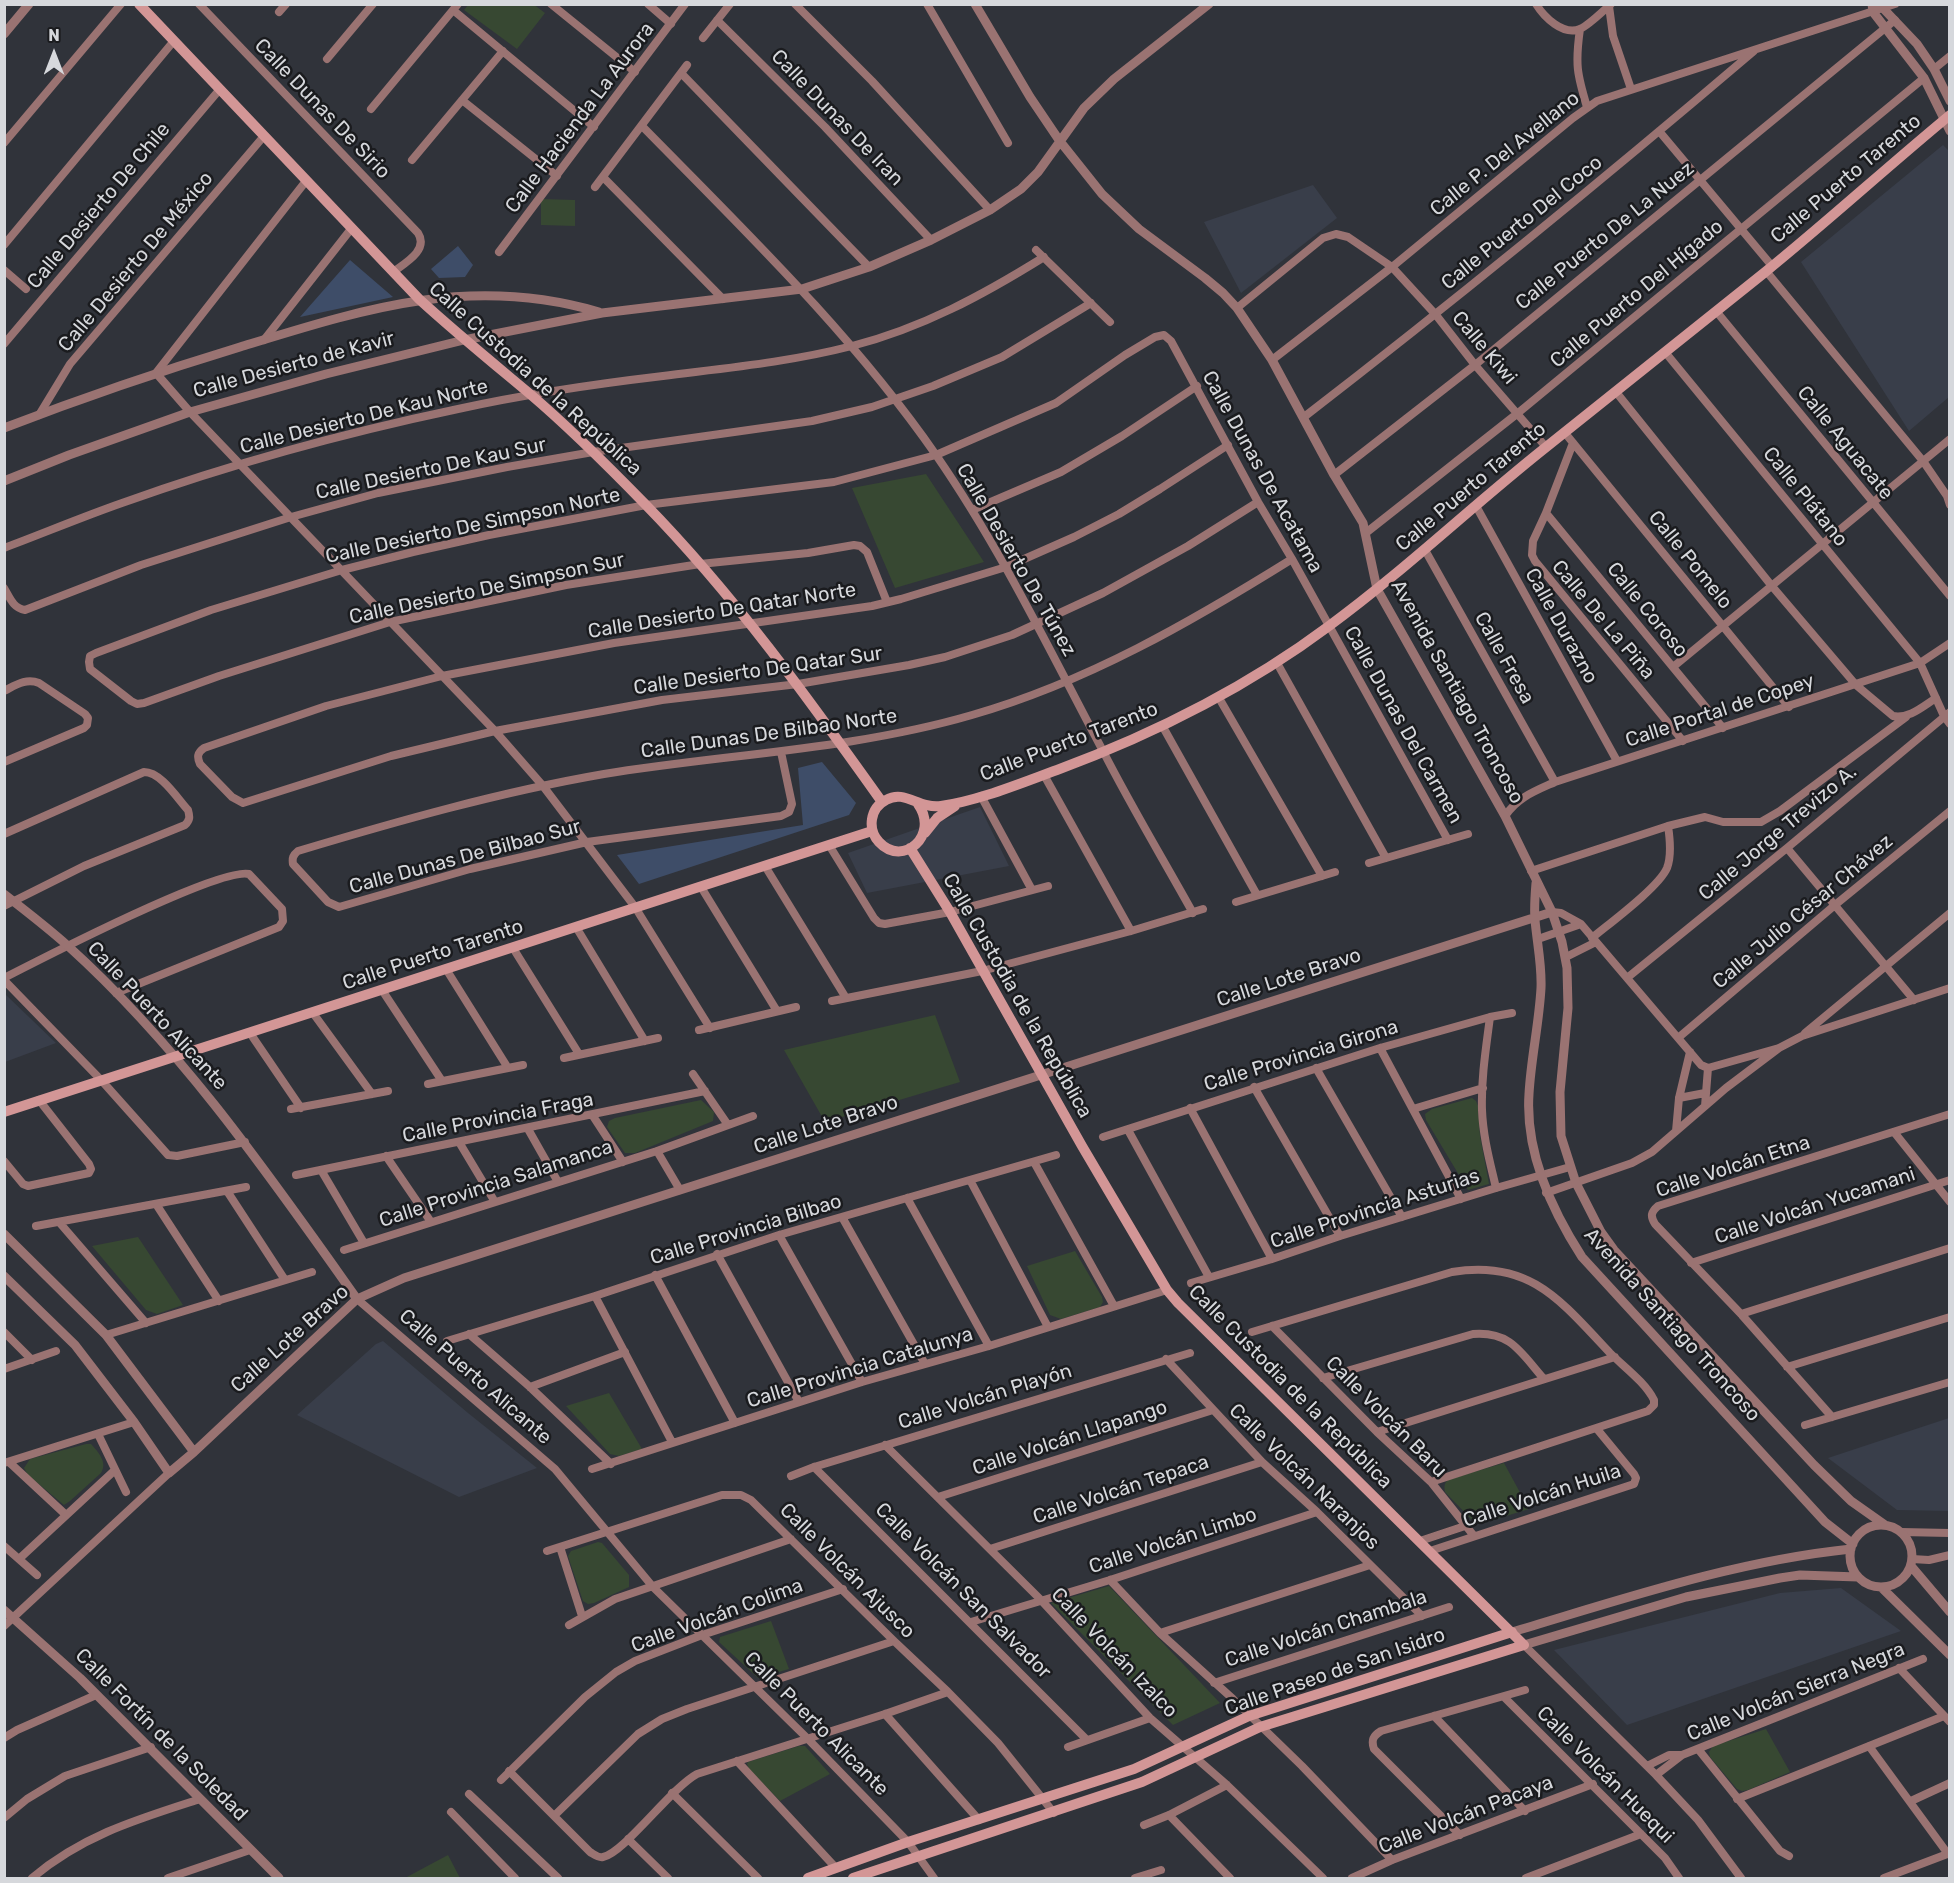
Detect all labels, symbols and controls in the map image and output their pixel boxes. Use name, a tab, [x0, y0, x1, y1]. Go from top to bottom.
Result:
street label: Calle Hacienda La Aurora	[500, 18, 660, 218]
north arrow	[24, 24, 84, 84]
text: N	[48, 26, 60, 45]
street label: Calle Dunas De Sirio	[249, 34, 395, 184]
street label: Calle Dunas De Iran	[766, 45, 908, 191]
street label: Calle P. Del Avellano	[1425, 86, 1585, 222]
street label: Calle Puerto Tarento	[1766, 109, 1926, 249]
street label: Calle Desierto De Chile	[22, 118, 176, 294]
street label: Calle Puerto Del Coco	[1437, 151, 1607, 295]
street label: Calle Puerto De La Nuez	[1511, 157, 1699, 315]
street label: Calle Desierto De México	[54, 167, 218, 357]
street label: Calle Puerto Del Hígado	[1546, 215, 1728, 373]
street label: Calle Custodia de la República	[424, 277, 646, 481]
street label: Calle Kiwi	[1447, 307, 1521, 389]
street label: Calle Desierto de Kavir	[191, 327, 397, 403]
street label: Calle Dunas De Acatama	[1196, 367, 1328, 577]
street label: Calle Desierto De Kau Norte	[237, 375, 491, 459]
street label: Calle Aguacate	[1792, 381, 1898, 505]
street label: Calle Puerto Tarento	[1391, 417, 1551, 557]
street label: Calle Desierto De Kau Sur	[314, 433, 548, 505]
street label: Calle Plátano	[1758, 442, 1852, 552]
street label: Calle Desierto De Túnez	[951, 459, 1081, 661]
street label: Calle Desierto De Simpson Norte	[323, 483, 623, 569]
street label: Calle Pomelo	[1643, 506, 1737, 614]
street label: Calle Desierto De Simpson Sur	[347, 548, 627, 630]
street label: Calle De La Piña	[1546, 556, 1660, 684]
street label: Calle Coroso	[1601, 558, 1693, 662]
street label: Calle Durazno	[1519, 564, 1603, 688]
street label: Avenida Santiago Troncoso	[1385, 576, 1529, 808]
street label: Calle Desierto De Qatar Norte	[586, 578, 858, 644]
street label: Calle Fresa	[1469, 608, 1539, 708]
street label: Calle Dunas Del Carmen	[1339, 622, 1467, 828]
street label: Calle Desierto De Qatar Sur	[632, 642, 884, 700]
street label: Calle Portal de Copey	[1623, 669, 1817, 753]
street label: Calle Puerto Tarento	[977, 697, 1161, 787]
street label: Calle Dunas De Bilbao Norte	[639, 704, 899, 764]
street label: Calle Jorge Trevizo A.	[1694, 760, 1862, 906]
street label: Calle Dunas De Bilbao Sur	[347, 815, 583, 899]
street label: Calle Julio César Chávez	[1708, 830, 1898, 994]
street label: Calle Custodia de la República	[937, 869, 1097, 1123]
street label: Calle Puerto Tarento	[340, 914, 526, 996]
street label: Calle Puerto Alicante	[82, 937, 232, 1095]
street label: Calle Lote Bravo	[1214, 943, 1364, 1013]
street label: Calle Provincia Girona	[1201, 1015, 1401, 1097]
street label: Calle Provincia Fraga	[400, 1088, 596, 1148]
street label: Calle Lote Bravo	[751, 1090, 901, 1160]
street label: Calle Volcán Etna	[1653, 1131, 1813, 1203]
street label: Calle Provincia Salamanca	[376, 1135, 616, 1233]
street label: Calle Volcán Yucamani	[1712, 1162, 1918, 1250]
street label: Calle Provincia Asturias	[1267, 1164, 1483, 1254]
street label: Calle Provincia Bilbao	[647, 1189, 845, 1271]
street label: Avenida Santiago Troncoso	[1579, 1223, 1765, 1427]
street label: Calle Lote Bravo	[226, 1280, 354, 1398]
street label: Calle Custodia de la República	[1183, 1280, 1397, 1494]
street label: Calle Puerto Alicante	[394, 1304, 556, 1450]
street label: Calle Provincia Catalunya	[744, 1322, 976, 1414]
street label: Calle Volcán Baru	[1320, 1351, 1452, 1483]
street label: Calle Volcán Playón	[895, 1359, 1075, 1435]
street label: Calle Volcán Llapango	[970, 1395, 1170, 1481]
street label: Calle Volcán Naranjos	[1224, 1399, 1384, 1555]
street label: Calle Volcán Tepaca	[1030, 1450, 1212, 1530]
street label: Calle Volcán Huila	[1460, 1459, 1624, 1533]
street label: Calle Volcán Ajusco	[774, 1498, 920, 1644]
street label: Calle Volcán San Salvador	[870, 1498, 1056, 1684]
street label: Calle Volcán Limbo	[1086, 1503, 1260, 1579]
street label: Calle Volcán Colima	[628, 1574, 806, 1658]
street label: Calle Volcán Izalco	[1046, 1583, 1182, 1723]
street label: Calle Volcán Chambala	[1222, 1585, 1430, 1673]
street label: Calle Paseo de San Isidro	[1222, 1623, 1448, 1721]
street label: Calle Volcán Sierra Negra	[1684, 1637, 1908, 1747]
street label: Calle Fortín de la Soledad	[70, 1644, 252, 1826]
street label: Calle Puerto Alicante	[739, 1647, 893, 1801]
street label: Calle Volcán Huequi	[1531, 1701, 1679, 1849]
street label: Calle Volcán Pacaya	[1375, 1771, 1557, 1859]

